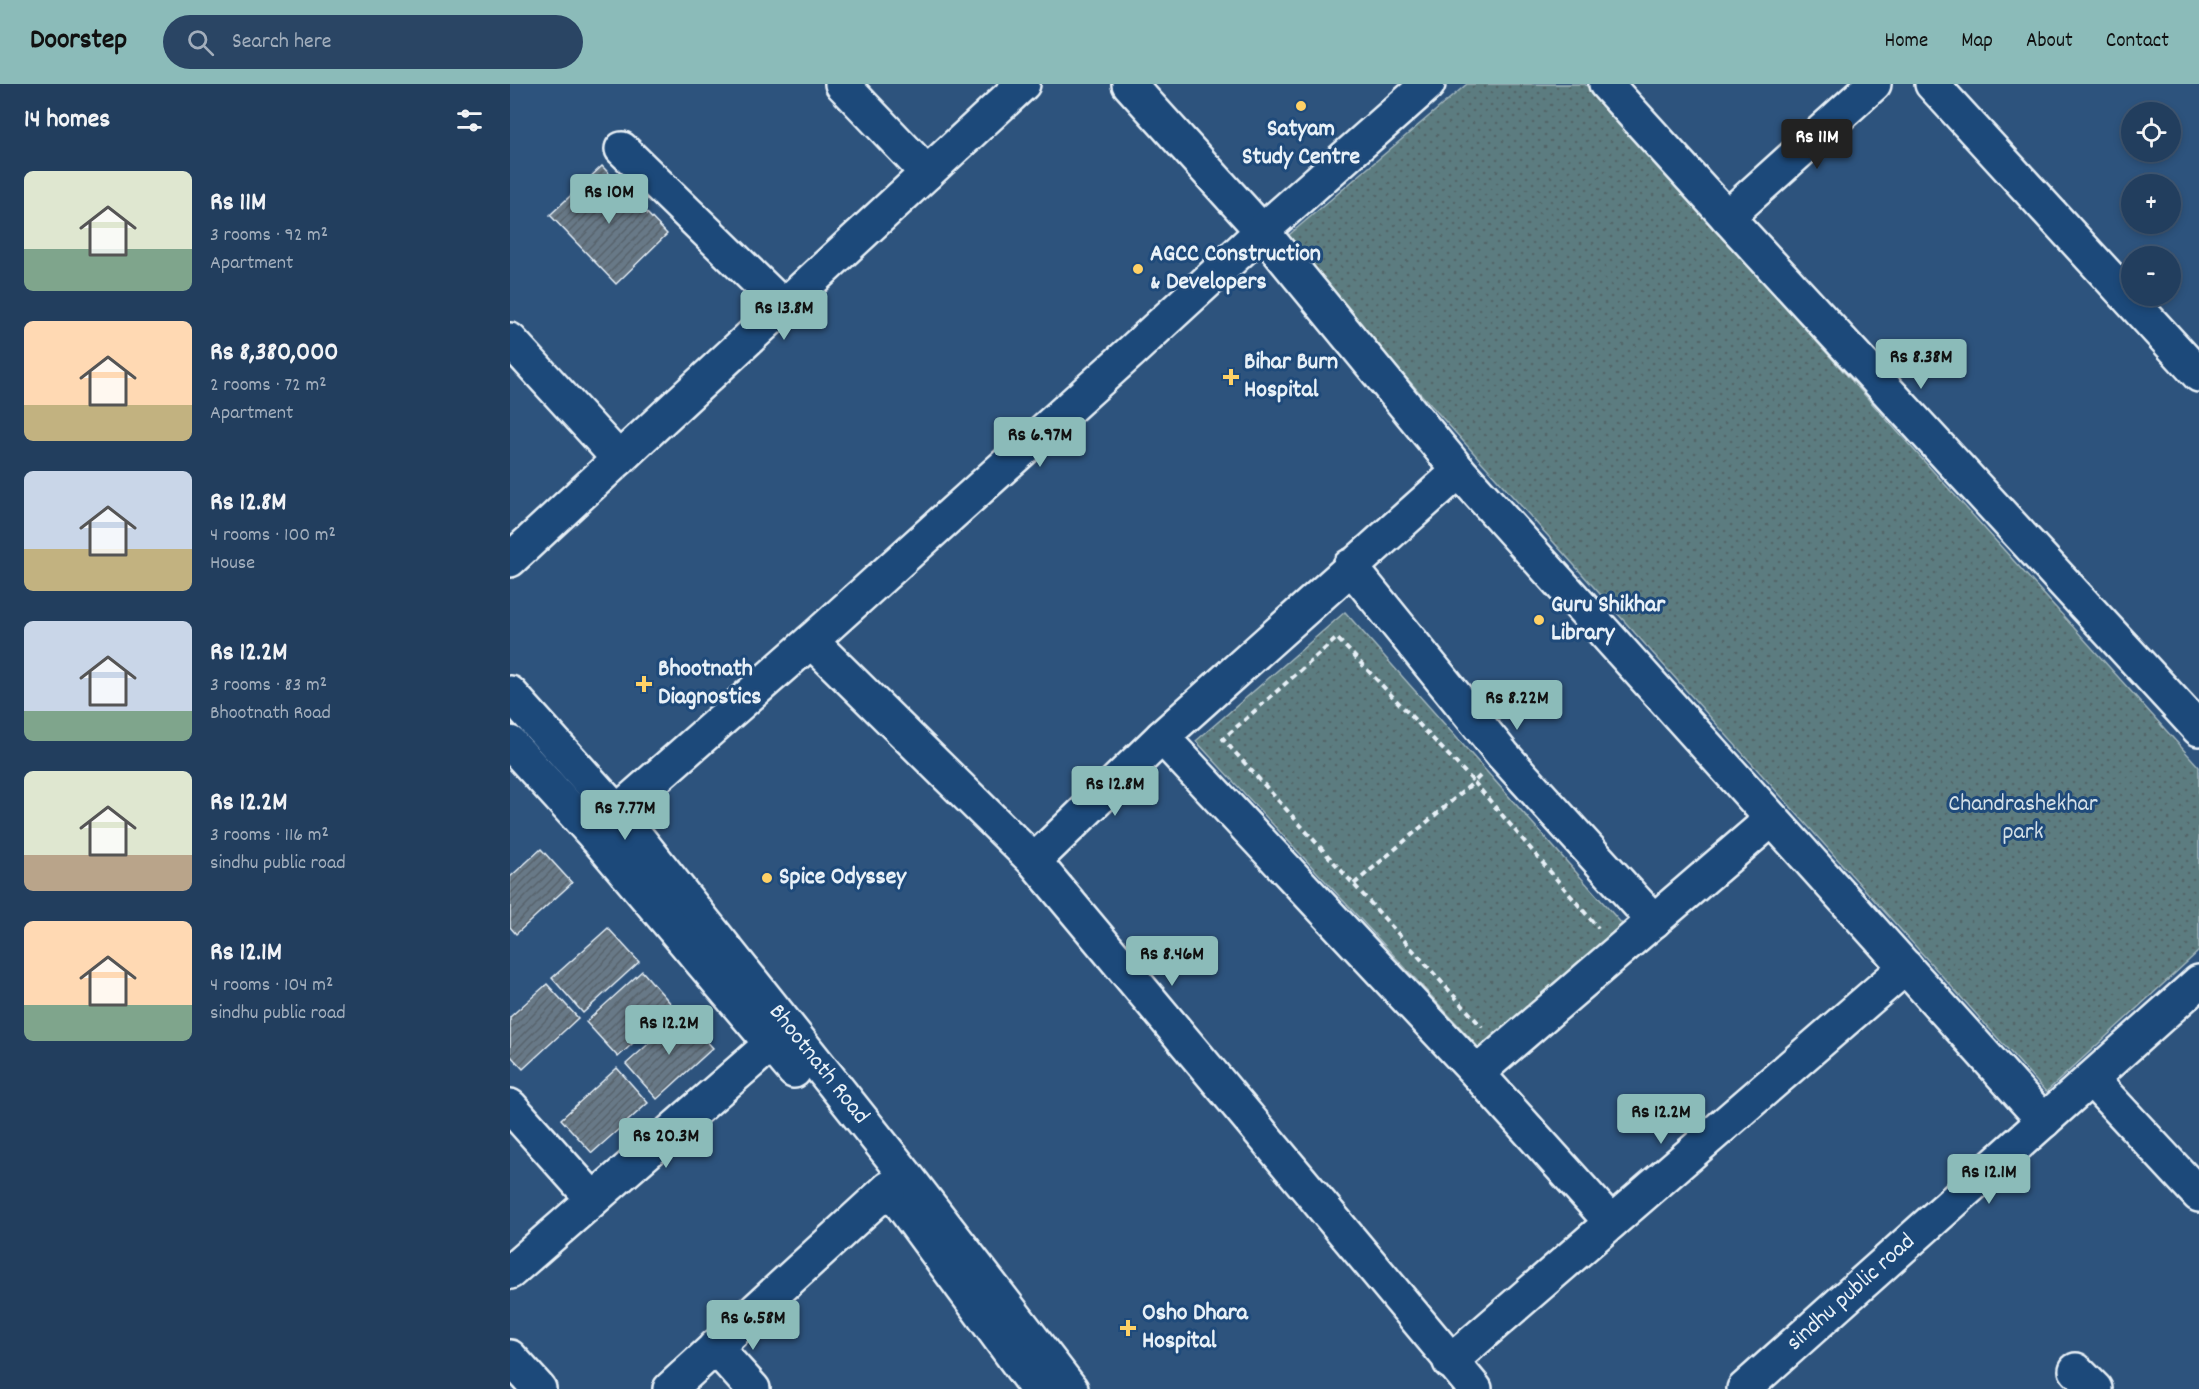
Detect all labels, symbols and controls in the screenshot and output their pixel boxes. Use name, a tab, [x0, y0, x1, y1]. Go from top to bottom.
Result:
search box	[163, 15, 583, 69]
text: Doorstep	[30, 22, 127, 62]
icon: search	[184, 26, 217, 59]
text: Search here	[232, 27, 332, 58]
text: Home	[1884, 27, 1928, 57]
text: Map	[1961, 27, 1993, 57]
text: About	[2026, 27, 2073, 57]
text: Contact	[2106, 27, 2169, 57]
marker: Satyam Study Centre	[1294, 99, 1308, 113]
text: 14 homes	[24, 102, 110, 139]
map controls	[2121, 102, 2181, 306]
button: locate	[2121, 102, 2181, 162]
icon: filters	[453, 104, 486, 137]
place label: Satyam Study Centre	[1242, 113, 1360, 175]
pin: Rs 11M	[1768, 119, 1866, 170]
text: Rs 11M	[1795, 124, 1839, 152]
pin: Rs 10M	[560, 174, 658, 225]
button: +	[2121, 174, 2181, 234]
text: Rs 10M	[584, 179, 634, 207]
text: Rs 11M	[210, 185, 266, 222]
icon: home	[72, 195, 144, 267]
text: 3 rooms · 92 m²	[210, 222, 328, 250]
place label: AGCC Construction & Developers	[1150, 238, 1321, 300]
button: −	[2121, 246, 2181, 306]
text: Apartment	[210, 250, 293, 278]
marker: AGCC Construction & Developers	[1131, 262, 1145, 276]
pin: Rs 13.8M	[722, 290, 846, 341]
text: Rs 13.8M	[754, 295, 814, 323]
text: Rs 8,380,000	[210, 335, 339, 372]
pin: Rs 8.38M	[1859, 339, 1983, 390]
text: Rs 8.38M	[1890, 344, 1952, 372]
icon: home	[72, 345, 144, 417]
place label: Bihar Burn Hospital	[1244, 346, 1338, 408]
marker: Bihar Burn Hospital	[1222, 368, 1240, 386]
text: 2 rooms · 72 m²	[210, 372, 326, 400]
text: Apartment	[210, 400, 293, 428]
pin: Rs 6.97M	[978, 417, 1102, 468]
text: Rs 6.97M	[1008, 422, 1072, 450]
text: Rs 12.8M	[210, 485, 287, 522]
icon: home	[72, 495, 144, 567]
text: 4 rooms · 100 m²	[210, 522, 336, 550]
text: House	[210, 550, 255, 578]
place label: Guru Shikhar Library	[1551, 589, 1666, 651]
marker: Guru Shikhar Library	[1532, 613, 1546, 627]
text: Rs 12.2M	[210, 635, 288, 672]
icon: home	[72, 645, 144, 717]
place label: Bhootnath Diagnostics	[658, 653, 761, 715]
text: 3 rooms · 83 m²	[210, 672, 327, 700]
marker: Bhootnath Diagnostics	[635, 675, 653, 693]
pin: Rs 8.22M	[1455, 680, 1579, 731]
text: Rs 8.22M	[1485, 685, 1549, 713]
text: Bhootnath Road	[210, 700, 331, 728]
pin: Rs 12.8M	[1053, 766, 1177, 817]
text: Rs 12.8M	[1086, 771, 1144, 799]
text: Rs 12.2M	[210, 785, 288, 822]
park label: Chandrashekhar park	[1948, 788, 2098, 850]
pin: Rs 7.77M	[563, 790, 687, 841]
icon: home	[72, 795, 144, 867]
text: Rs 7.77M	[595, 795, 655, 823]
text: 3 rooms · 116 m²	[210, 822, 329, 850]
text: sindhu public road	[210, 850, 346, 878]
place label: Spice Odyssey	[779, 861, 907, 895]
marker: Spice Odyssey	[760, 871, 774, 885]
text: Rs 12.1M	[210, 935, 282, 972]
pin: Rs 8.46M	[1110, 936, 1234, 987]
text: Rs 8.46M	[1140, 941, 1204, 969]
icon: home	[72, 945, 144, 1017]
text: 4 rooms · 104 m²	[210, 972, 333, 1000]
street label: Bhootnath Road	[760, 997, 877, 1132]
text: sindhu public road	[210, 1000, 346, 1028]
pin: Rs 12.2M	[607, 1005, 731, 1056]
text: Rs 12.2M	[639, 1010, 699, 1038]
pin: Rs 12.2M	[1599, 1094, 1723, 1145]
text: Rs 12.2M	[1631, 1099, 1691, 1127]
pin: Rs 20.3M	[604, 1118, 728, 1169]
text: Rs 20.3M	[633, 1123, 699, 1151]
pin: Rs 12.1M	[1927, 1154, 2051, 1205]
text: Rs 12.1M	[1961, 1159, 2017, 1187]
street label: sindhu public road	[1779, 1226, 1923, 1360]
place label: Osho Dhara Hospital	[1142, 1297, 1249, 1359]
pin: Rs 6.58M	[691, 1300, 815, 1351]
text: Rs 6.58M	[721, 1305, 785, 1333]
marker: Osho Dhara Hospital	[1119, 1319, 1137, 1337]

